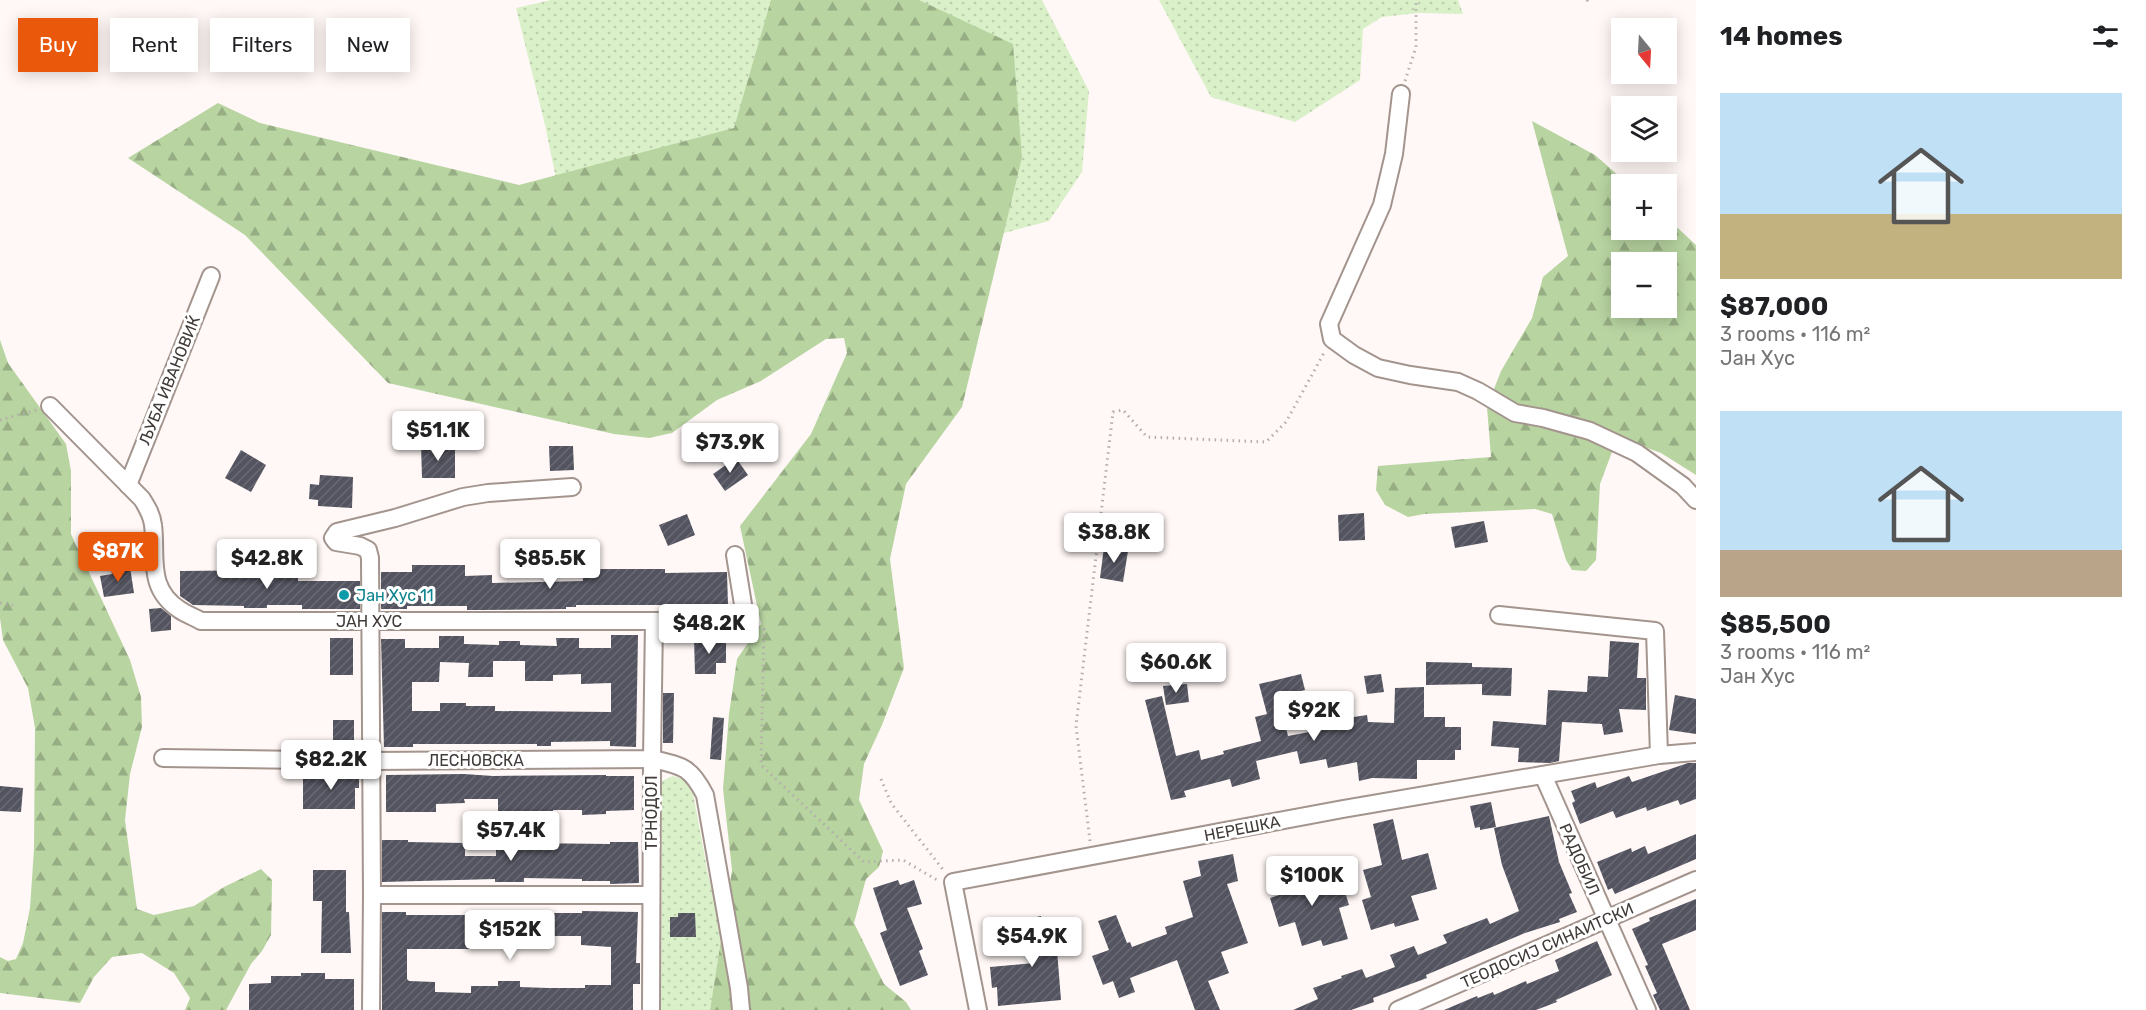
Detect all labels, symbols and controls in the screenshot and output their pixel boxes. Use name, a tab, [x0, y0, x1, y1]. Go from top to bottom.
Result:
chip: Buy	[18, 18, 98, 72]
chip: Rent	[110, 18, 198, 72]
chip: Filters	[210, 18, 314, 72]
chip: New	[326, 18, 410, 72]
north arrow	[1611, 18, 1677, 84]
map controls	[1611, 18, 1677, 318]
icon: filters	[2089, 20, 2122, 53]
text: 14 homes	[1720, 21, 1843, 52]
button: layers	[1611, 96, 1677, 162]
icon: home	[1867, 132, 1975, 240]
button: +	[1611, 174, 1677, 240]
button: −	[1611, 252, 1677, 318]
text: $87,000	[1720, 291, 1828, 322]
street label: ЉУБА ИВАНОВИЌ	[135, 313, 204, 448]
text: 3 rooms · 116 m²	[1720, 322, 1870, 346]
text: Јан Хус	[1720, 346, 1795, 370]
pin: $51.1K	[389, 411, 487, 462]
text: $51.1K	[406, 418, 470, 442]
pin: $73.9K	[681, 423, 779, 474]
text: $73.9K	[696, 430, 764, 454]
icon: home	[1867, 450, 1975, 558]
pin: $38.8K	[1065, 513, 1163, 564]
text: $38.8K	[1078, 520, 1150, 544]
pin: $87K	[82, 532, 154, 583]
text: $87K	[92, 539, 144, 563]
pin: $42.8K	[218, 539, 316, 590]
pin: $85.5K	[501, 539, 599, 590]
text: $42.8K	[231, 546, 303, 570]
text: $85.5K	[514, 546, 586, 570]
place label: Јан Хус 11	[356, 586, 434, 605]
marker: Јан Хус 11	[337, 588, 351, 602]
pin: $48.2K	[660, 604, 758, 655]
text: $85,500	[1720, 609, 1831, 640]
text: $48.2K	[673, 611, 745, 635]
street label: ЈАН ХУС	[336, 612, 402, 631]
text: 3 rooms · 116 m²	[1720, 640, 1870, 664]
pin: $60.6K	[1127, 643, 1225, 694]
text: $60.6K	[1140, 650, 1212, 674]
text: Јан Хус	[1720, 664, 1795, 688]
pin: $92K	[1278, 691, 1350, 742]
text: $92K	[1288, 698, 1340, 722]
pin: $82.2K	[282, 740, 380, 791]
text: $82.2K	[295, 747, 367, 771]
street label: ЛЕСНОВСКА	[428, 751, 524, 770]
street label: ТРНОДОЛ	[642, 775, 661, 851]
pin: $57.4K	[462, 811, 560, 862]
street label: НЕРЕШКА	[1202, 812, 1282, 845]
text: $57.4K	[476, 818, 546, 842]
street label: РАДОБИЛ	[1555, 820, 1604, 898]
pin: $100K	[1270, 856, 1354, 907]
text: $100K	[1280, 863, 1344, 887]
street label: ТЕОДОСИЈ СИНАИТСКИ	[1458, 899, 1636, 992]
pin: $152K	[468, 910, 552, 961]
text: $152K	[479, 917, 541, 941]
pin: $54.9K	[983, 917, 1081, 968]
text: $54.9K	[997, 924, 1067, 948]

